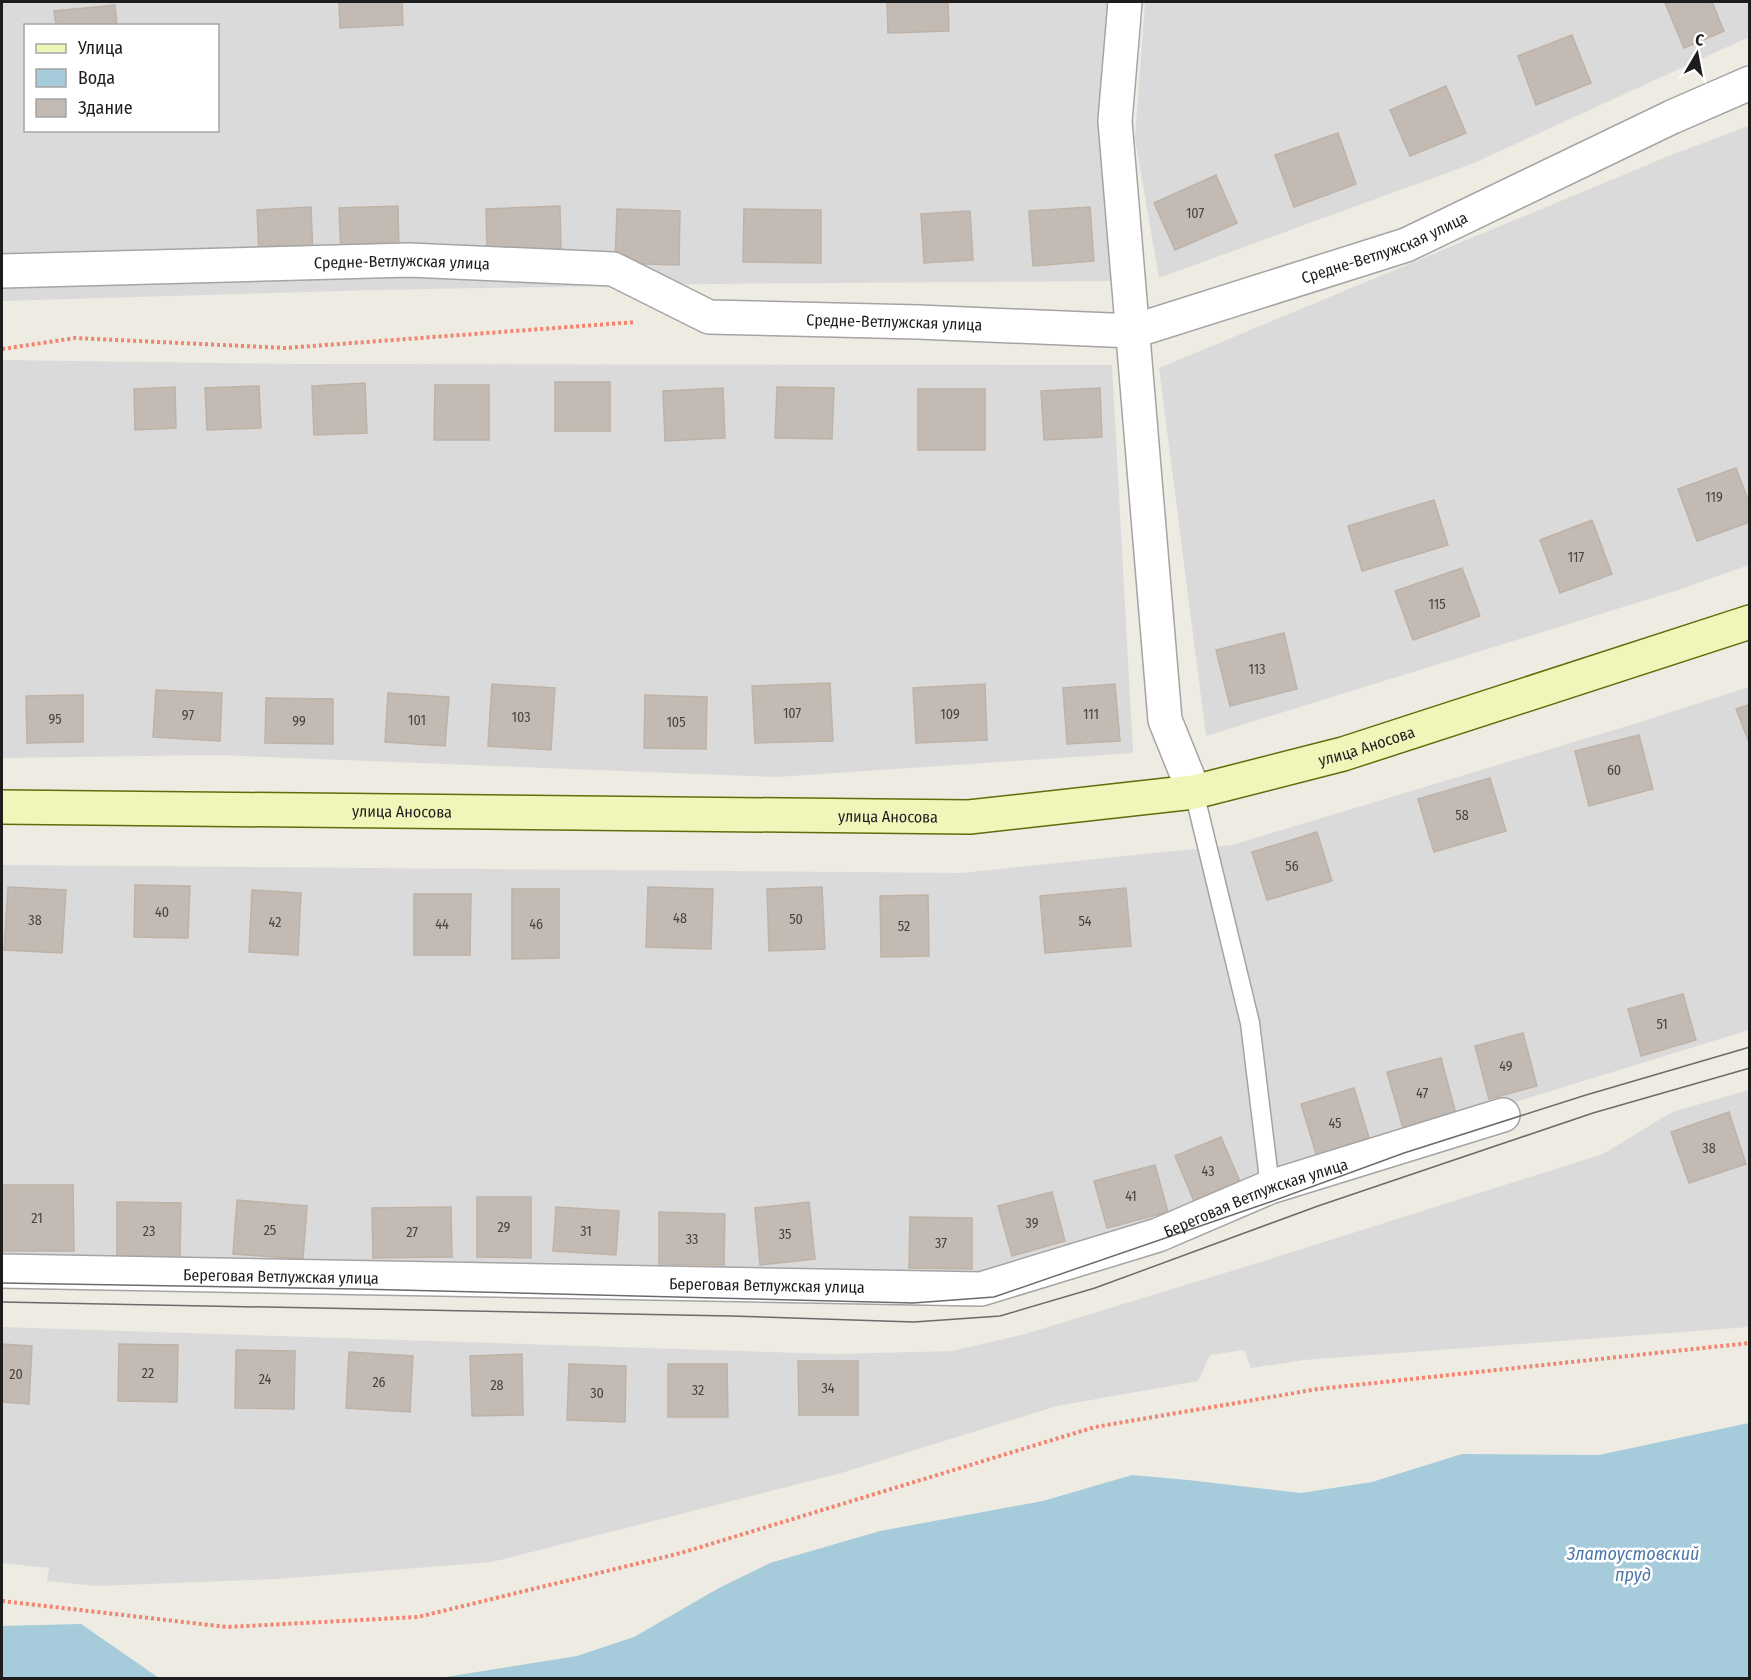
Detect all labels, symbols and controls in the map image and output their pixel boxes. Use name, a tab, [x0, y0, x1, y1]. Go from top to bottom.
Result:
legend	[24, 24, 219, 132]
north arrow	[1667, 24, 1727, 84]
text: С	[1694, 30, 1706, 50]
text: Улица	[77, 37, 123, 59]
text: Вода	[78, 67, 115, 89]
text: Здание	[78, 97, 133, 119]
house number: 107	[1186, 205, 1204, 222]
street label: Средне-Ветлужская улица	[1299, 207, 1471, 287]
street label: Средне-Ветлужская улица	[314, 250, 490, 273]
street label: Средне-Ветлужская улица	[806, 310, 983, 334]
house number: 119	[1705, 489, 1723, 506]
house number: 117	[1568, 549, 1585, 566]
house number: 115	[1428, 596, 1446, 613]
house number: 113	[1248, 661, 1266, 678]
house number: 107	[783, 705, 801, 722]
house number: 109	[940, 706, 960, 723]
house number: 111	[1083, 706, 1099, 723]
house number: 97	[182, 707, 194, 724]
house number: 103	[512, 709, 530, 726]
house number: 95	[48, 711, 62, 728]
house number: 101	[408, 712, 426, 729]
house number: 99	[292, 713, 306, 730]
house number: 105	[666, 714, 686, 731]
street label: улица Аносова	[1316, 722, 1417, 769]
house number: 60	[1607, 762, 1621, 779]
street label: улица Аносова	[352, 801, 452, 821]
street label: улица Аносова	[838, 806, 938, 826]
house number: 58	[1455, 807, 1469, 824]
house number: 56	[1285, 858, 1299, 875]
house number: 40	[155, 904, 169, 921]
house number: 48	[673, 910, 687, 927]
house number: 50	[789, 911, 803, 928]
house number: 38	[28, 912, 42, 929]
house number: 54	[1078, 913, 1092, 930]
house number: 42	[269, 914, 281, 931]
house number: 44	[435, 916, 449, 933]
house number: 46	[529, 916, 543, 933]
house number: 52	[898, 918, 910, 935]
house number: 51	[1656, 1016, 1668, 1033]
house number: 49	[1499, 1058, 1513, 1075]
house number: 47	[1416, 1085, 1428, 1102]
house number: 45	[1328, 1115, 1342, 1132]
house number: 38	[1702, 1140, 1716, 1157]
street label: Береговая Ветлужская улица	[1161, 1154, 1350, 1241]
house number: 43	[1202, 1163, 1214, 1180]
house number: 41	[1125, 1188, 1137, 1205]
house number: 21	[31, 1210, 43, 1227]
house number: 39	[1026, 1215, 1039, 1232]
house number: 29	[498, 1219, 511, 1236]
house number: 25	[264, 1222, 276, 1239]
house number: 23	[143, 1223, 155, 1240]
house number: 31	[580, 1223, 592, 1240]
house number: 27	[406, 1224, 418, 1241]
house number: 35	[779, 1226, 791, 1243]
house number: 33	[686, 1231, 698, 1248]
house number: 37	[935, 1235, 947, 1252]
street label: Береговая Ветлужская улица	[183, 1265, 379, 1287]
street label: Береговая Ветлужская улица	[669, 1274, 865, 1296]
house number: 22	[142, 1365, 154, 1382]
house number: 20	[9, 1366, 23, 1383]
house number: 24	[259, 1371, 272, 1388]
house number: 26	[372, 1374, 386, 1391]
house number: 28	[490, 1377, 504, 1394]
house number: 34	[821, 1380, 835, 1397]
house number: 32	[692, 1382, 704, 1399]
house number: 30	[590, 1385, 604, 1402]
water label: Златоустовский пруд	[1566, 1543, 1699, 1586]

